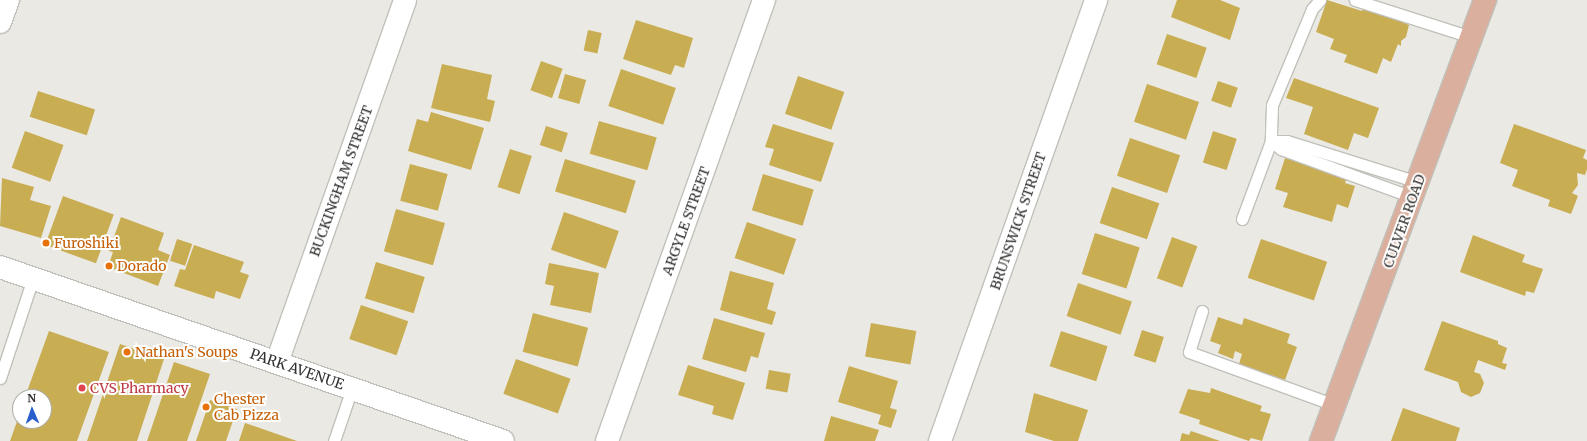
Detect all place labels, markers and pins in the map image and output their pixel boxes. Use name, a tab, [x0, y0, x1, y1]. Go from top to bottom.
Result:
place label: Furoshiki	[54, 235, 119, 251]
marker: Furoshiki	[41, 238, 51, 248]
place label: Dorado	[117, 258, 166, 274]
marker: Dorado	[104, 261, 114, 271]
place label: Nathan's Soups	[135, 344, 238, 360]
marker: Nathan's Soups	[122, 347, 132, 357]
place label: CVS Pharmacy	[90, 380, 189, 396]
marker: CVS Pharmacy	[77, 383, 87, 393]
place label: Chester Cab Pizza	[214, 391, 279, 424]
marker: Chester Cab Pizza	[201, 402, 211, 412]

